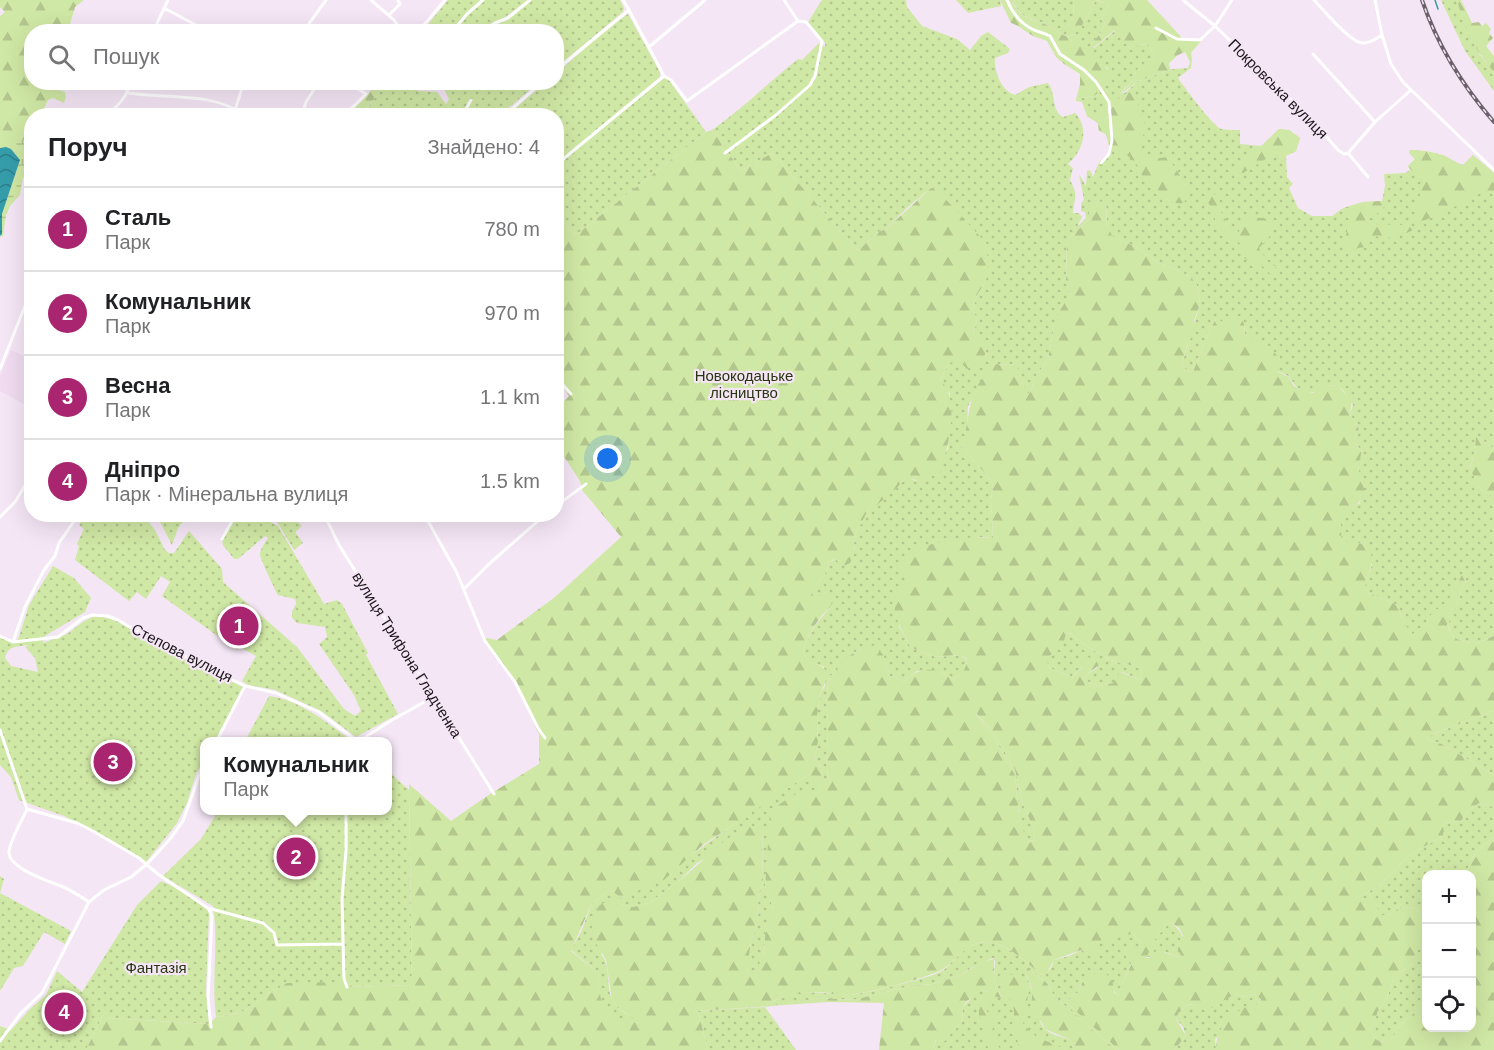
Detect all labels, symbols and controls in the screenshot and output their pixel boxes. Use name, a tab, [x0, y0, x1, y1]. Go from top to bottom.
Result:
search box	[24, 24, 564, 90]
street label: Покровська вулиця	[1225, 35, 1332, 142]
icon: search	[45, 41, 78, 74]
text: Пошук	[93, 44, 159, 69]
text: Поруч	[48, 132, 128, 162]
text: Знайдено: 4	[427, 136, 540, 158]
text: Сталь	[105, 205, 171, 230]
text: 1	[62, 218, 73, 240]
text: 780 m	[484, 218, 540, 240]
text: Парк	[105, 231, 150, 253]
text: Комунальник	[105, 289, 251, 314]
text: 2	[62, 302, 73, 324]
text: 970 m	[484, 302, 540, 324]
text: Парк	[105, 315, 150, 337]
park label: Новокодацьке лісництво	[695, 367, 793, 401]
text: Весна	[105, 373, 171, 398]
text: 3	[62, 386, 73, 408]
text: 1.1 km	[480, 386, 540, 408]
text: Парк	[105, 399, 150, 421]
your location	[593, 444, 622, 473]
text: Дніпро	[105, 457, 180, 482]
text: 4	[62, 470, 73, 492]
text: 1.5 km	[480, 470, 540, 492]
text: Парк · Мінеральна вулиця	[105, 483, 348, 505]
street label: вулиця Трифона Гладченка	[349, 569, 466, 741]
pin: 1	[220, 604, 258, 648]
street label: Степова вулиця	[129, 620, 236, 685]
popup	[200, 737, 392, 815]
pin: 3	[94, 740, 132, 784]
text: Комунальник	[223, 752, 369, 777]
text: Парк	[223, 778, 269, 800]
pin: 2	[276, 834, 316, 880]
map controls	[1422, 870, 1476, 1032]
button: +	[1422, 870, 1476, 924]
button: −	[1422, 924, 1476, 978]
park label: Фантазія	[125, 959, 187, 976]
button: locate	[1422, 978, 1476, 1032]
pin: 4	[44, 990, 84, 1034]

